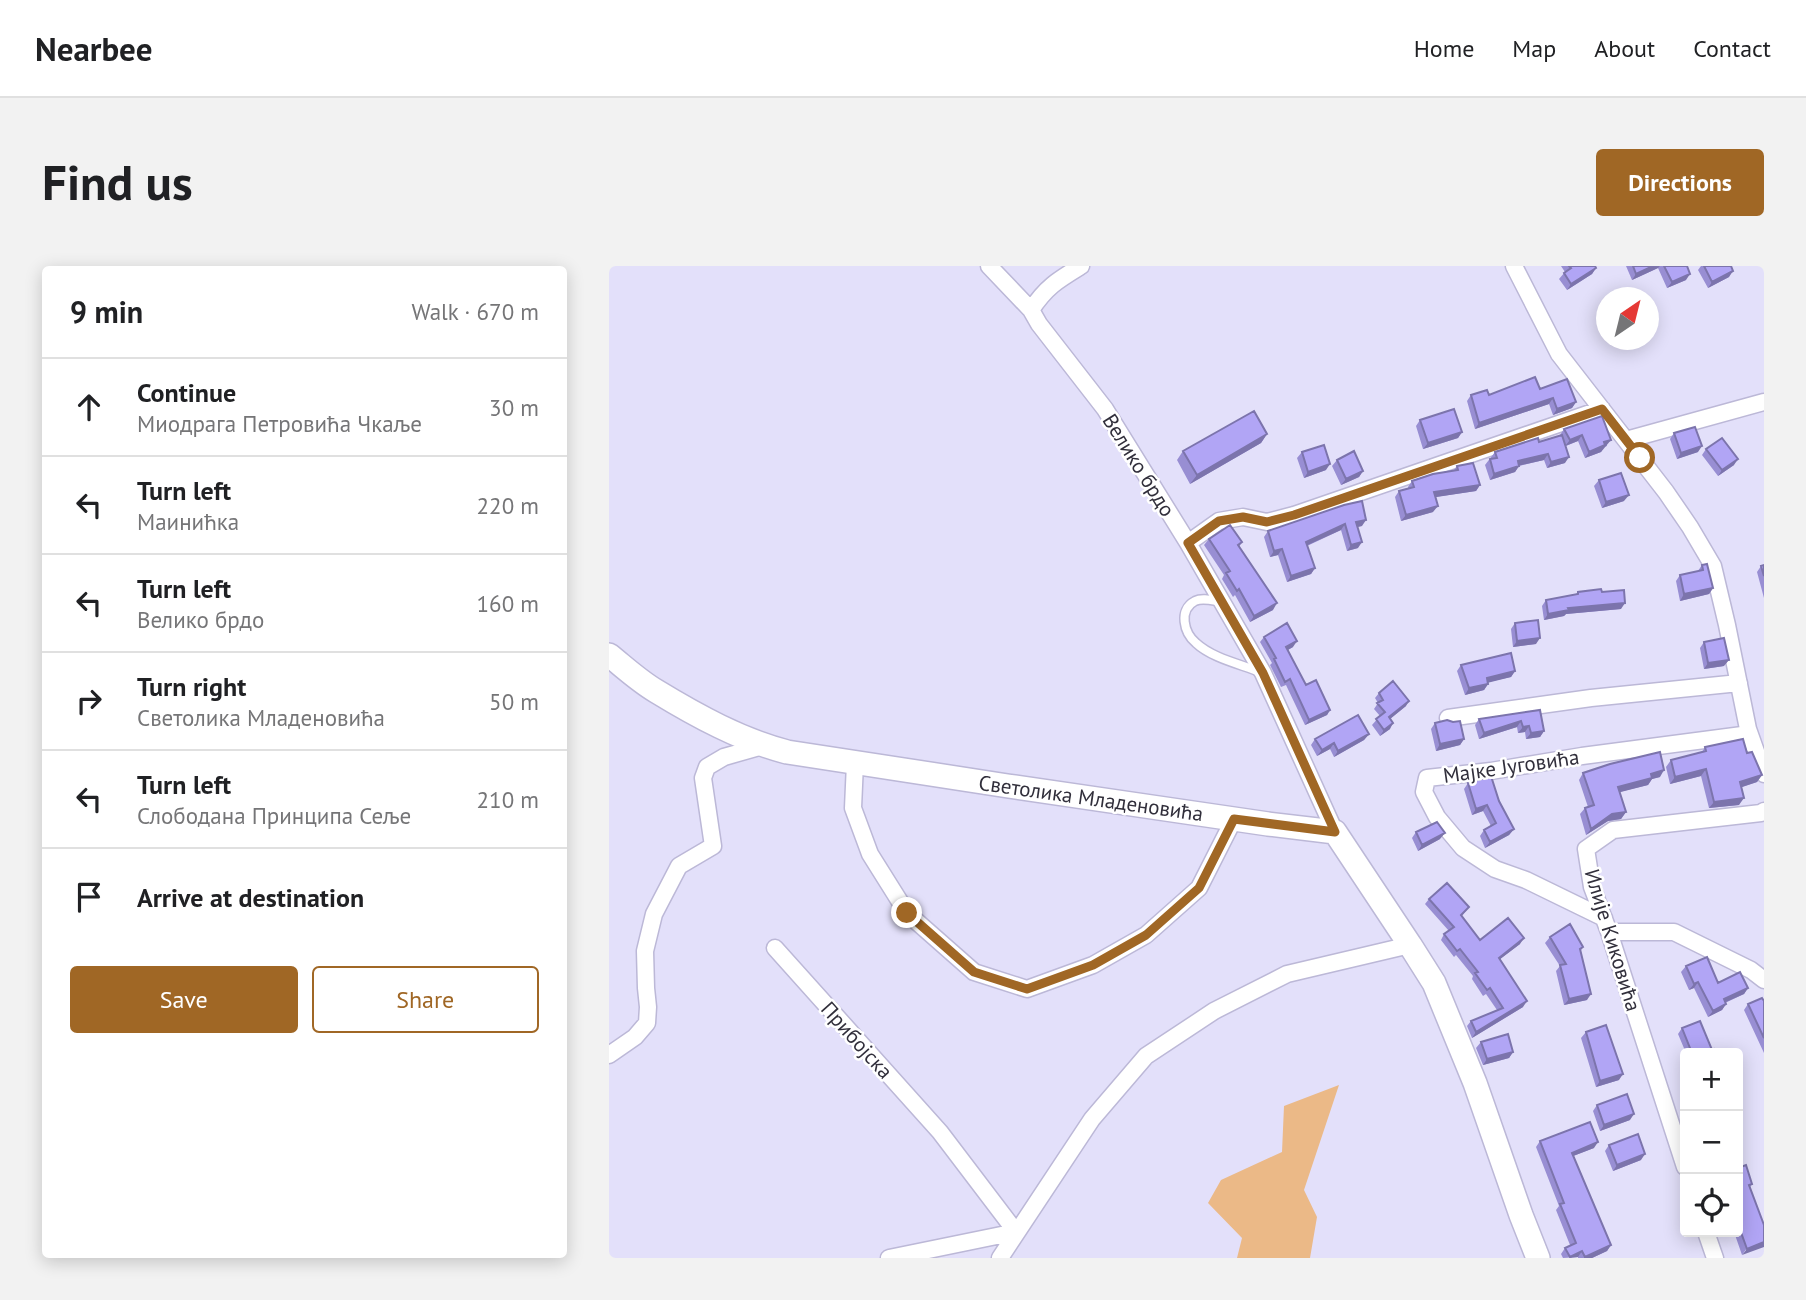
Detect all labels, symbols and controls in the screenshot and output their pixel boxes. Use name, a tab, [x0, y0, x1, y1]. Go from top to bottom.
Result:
text: Nearbee	[35, 27, 152, 70]
text: Home	[1414, 33, 1474, 64]
text: Map	[1512, 33, 1556, 64]
text: About	[1594, 33, 1655, 64]
text: Contact	[1693, 33, 1771, 64]
button: Directions	[1596, 149, 1764, 216]
text: Find us	[42, 150, 193, 214]
north arrow	[1596, 287, 1659, 350]
text: 9 min	[70, 292, 143, 331]
text: Walk · 670 m	[412, 297, 539, 326]
text: Continue	[137, 376, 236, 409]
icon: ahead	[70, 388, 108, 426]
text: 30 m	[489, 393, 539, 422]
text: Миодрага Петровића Чкаље	[137, 409, 422, 438]
street label: Велико брдо	[1097, 409, 1181, 521]
route start	[1624, 442, 1655, 473]
text: Turn left	[137, 474, 231, 507]
icon: left	[70, 486, 108, 524]
text: 220 m	[477, 491, 539, 520]
text: Маинићка	[137, 507, 239, 536]
text: Turn left	[137, 572, 231, 605]
icon: left	[70, 584, 108, 622]
text: 160 m	[477, 589, 539, 618]
text: Велико брдо	[137, 605, 264, 634]
text: Turn right	[137, 670, 246, 703]
icon: right	[70, 682, 108, 720]
text: 50 m	[489, 687, 539, 716]
text: Светолика Младеновића	[137, 703, 385, 732]
street label: Мајке Југовића	[1441, 743, 1581, 789]
text: Turn left	[137, 768, 231, 801]
street label: Светолика Младеновића	[977, 769, 1205, 827]
icon: left	[70, 780, 108, 818]
text: 210 m	[477, 785, 539, 814]
text: Слободана Принципа Сеље	[137, 801, 411, 830]
street label: Илије Киковића	[1579, 866, 1647, 1014]
icon: arrive	[70, 878, 108, 916]
text: Arrive at destination	[137, 881, 364, 914]
route end	[891, 897, 922, 928]
button: Save	[70, 966, 298, 1033]
button: Share	[312, 966, 539, 1033]
street label: Прибојска	[815, 996, 899, 1084]
map controls	[1680, 1048, 1743, 1237]
button: +	[1680, 1048, 1743, 1111]
button: −	[1680, 1111, 1743, 1174]
button: locate	[1680, 1174, 1743, 1237]

